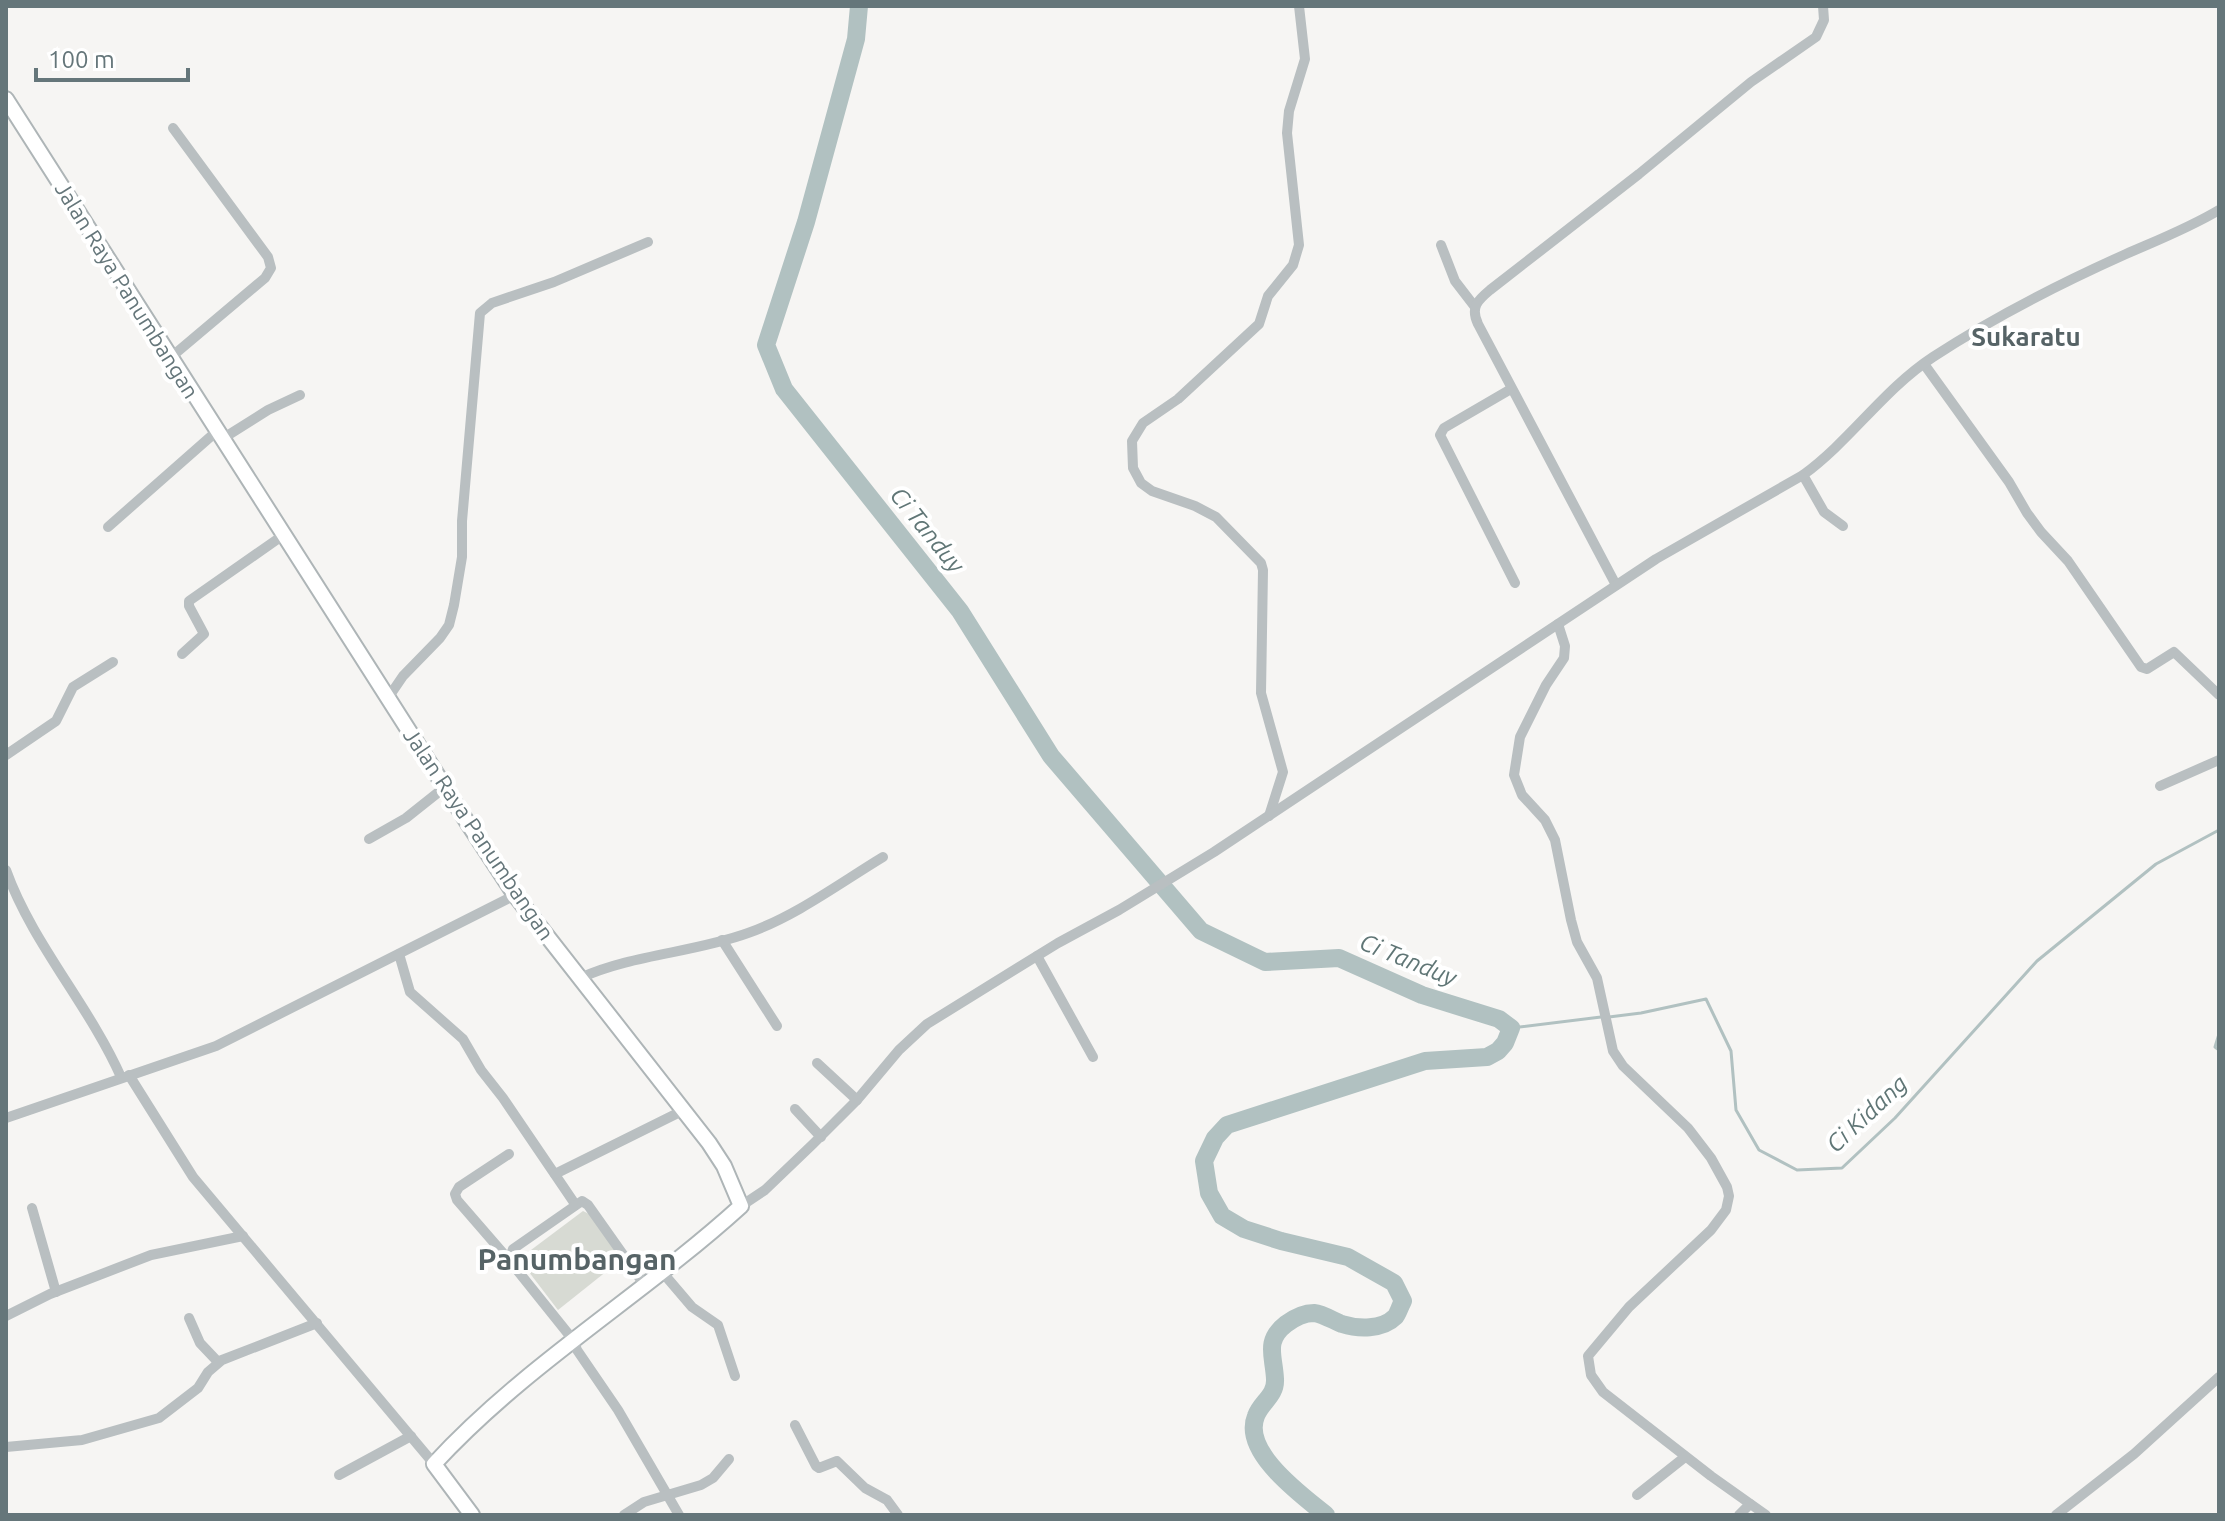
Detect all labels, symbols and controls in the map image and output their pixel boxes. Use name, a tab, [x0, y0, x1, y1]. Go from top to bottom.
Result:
scale bar	[36, 32, 188, 82]
text: 100 m	[48, 46, 115, 73]
street label: Jalan Raya Panumbangan	[50, 177, 204, 403]
district label: Sukaratu	[1971, 322, 2081, 351]
water label: Ci Tanduy	[885, 482, 970, 578]
street label: Jalan Raya Panumbangan	[399, 723, 560, 944]
water label: Ci Tanduy	[1356, 928, 1461, 991]
water label: Ci Kidang	[1821, 1070, 1912, 1158]
district label: Panumbangan	[477, 1242, 677, 1276]

